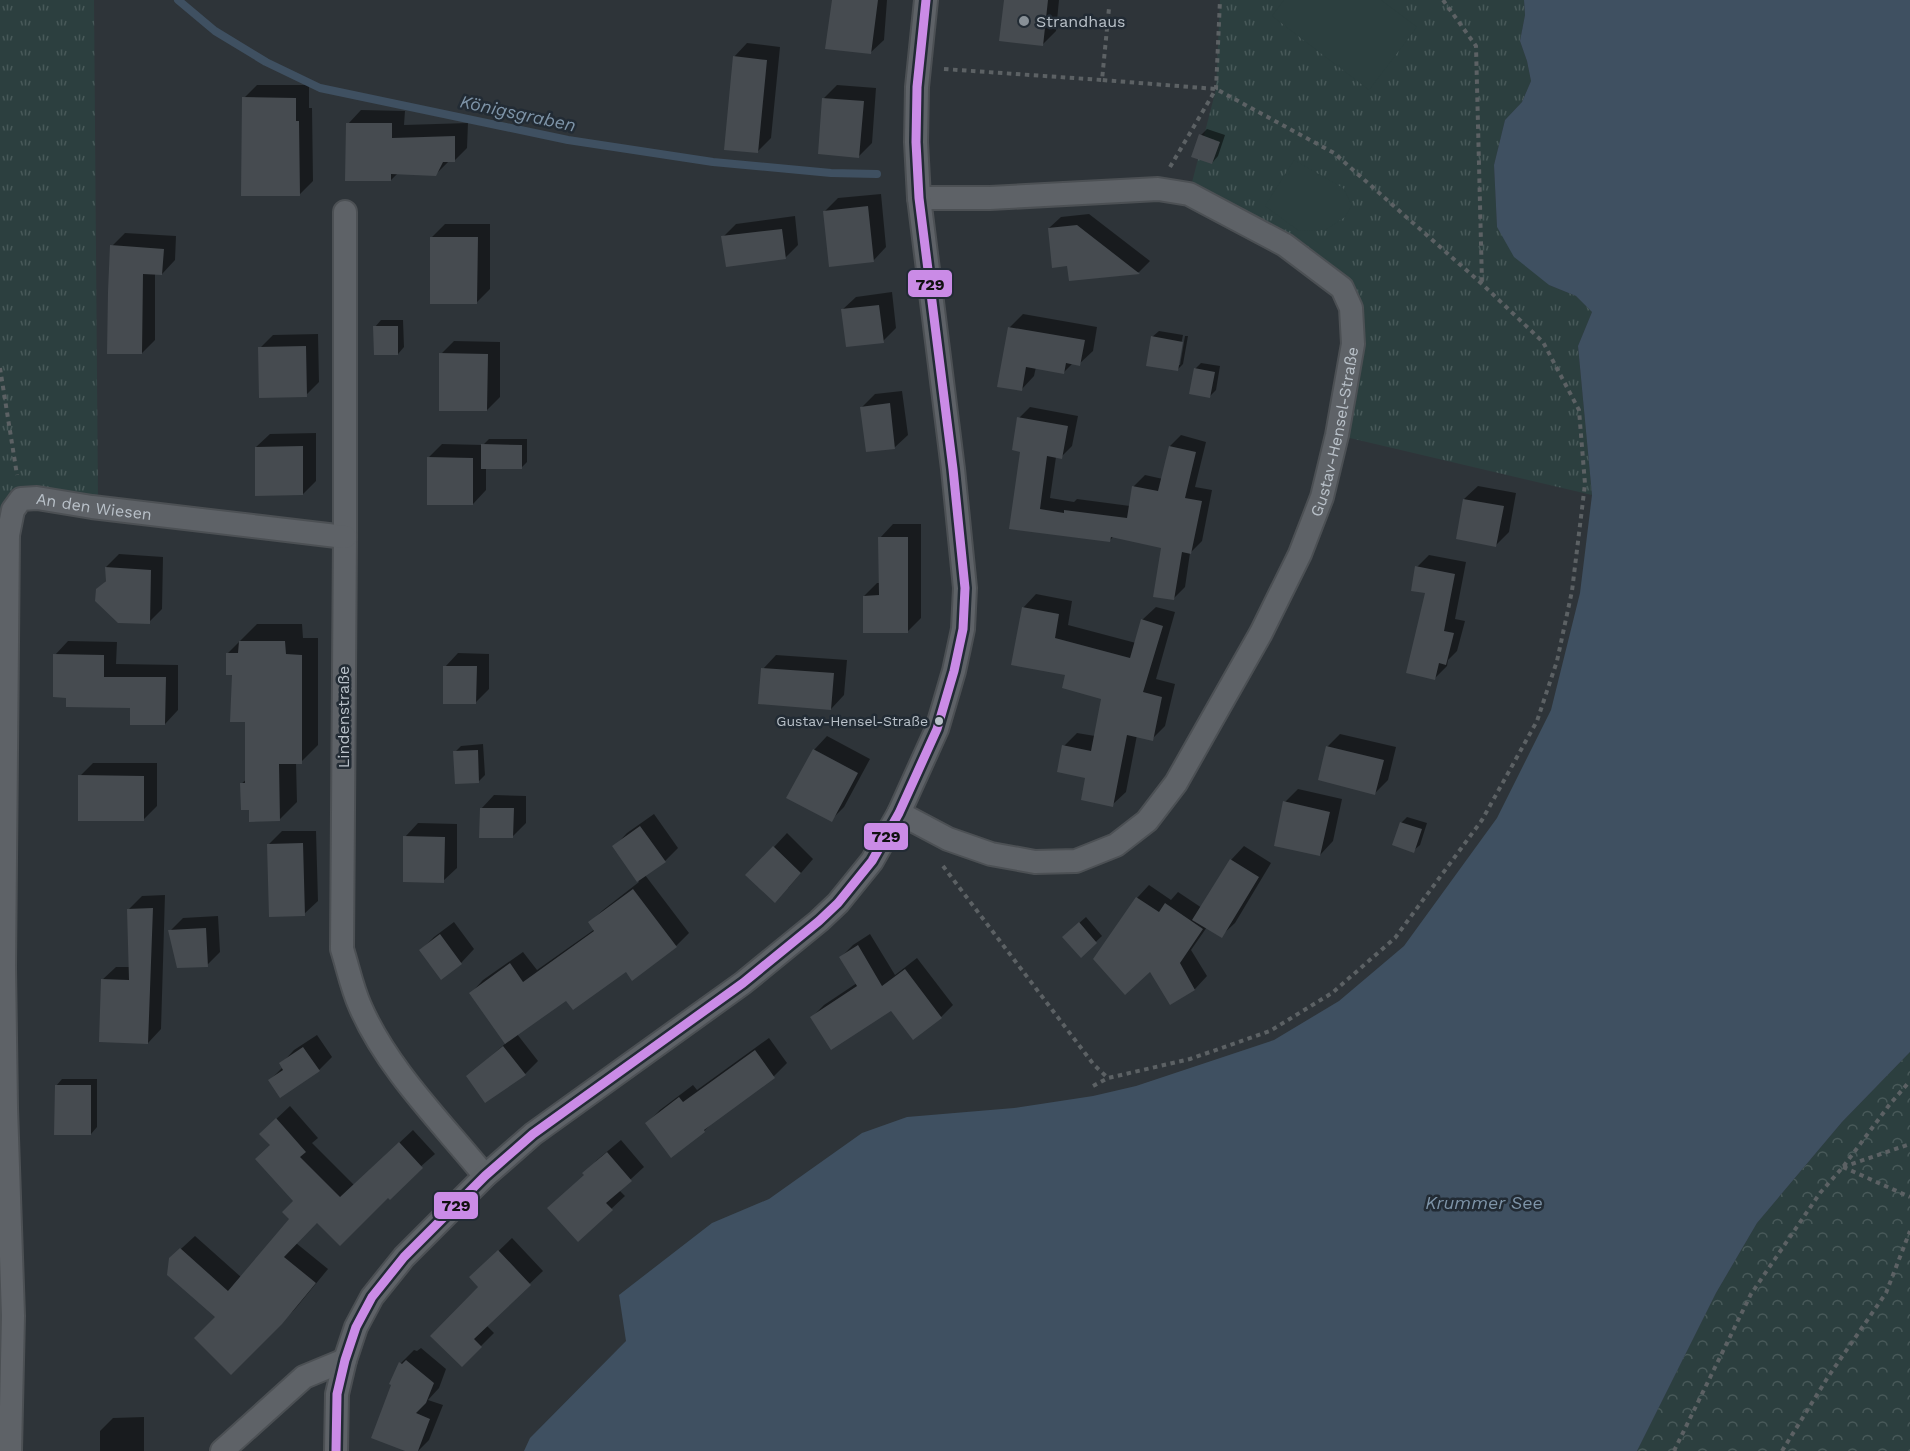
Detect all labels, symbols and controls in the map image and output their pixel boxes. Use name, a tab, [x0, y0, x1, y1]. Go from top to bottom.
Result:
place label: Strandhaus	[1036, 12, 1126, 31]
marker: Strandhaus	[1017, 14, 1031, 28]
water label: Königsgraben	[458, 90, 578, 136]
line badge: 729	[907, 269, 953, 298]
text: 729	[915, 275, 945, 294]
street label: Gustav-Hensel-Straße	[1306, 345, 1362, 519]
street label: An den Wiesen	[35, 489, 153, 524]
street label: Lindenstraße	[334, 666, 353, 768]
place label: Gustav-Hensel-Straße	[776, 713, 928, 729]
marker: Gustav-Hensel-Straße	[933, 715, 945, 727]
line badge: 729	[863, 822, 909, 851]
text: 729	[871, 827, 901, 846]
line badge: 729	[433, 1191, 479, 1220]
water label: Krummer See	[1425, 1192, 1543, 1213]
text: 729	[441, 1196, 471, 1215]

